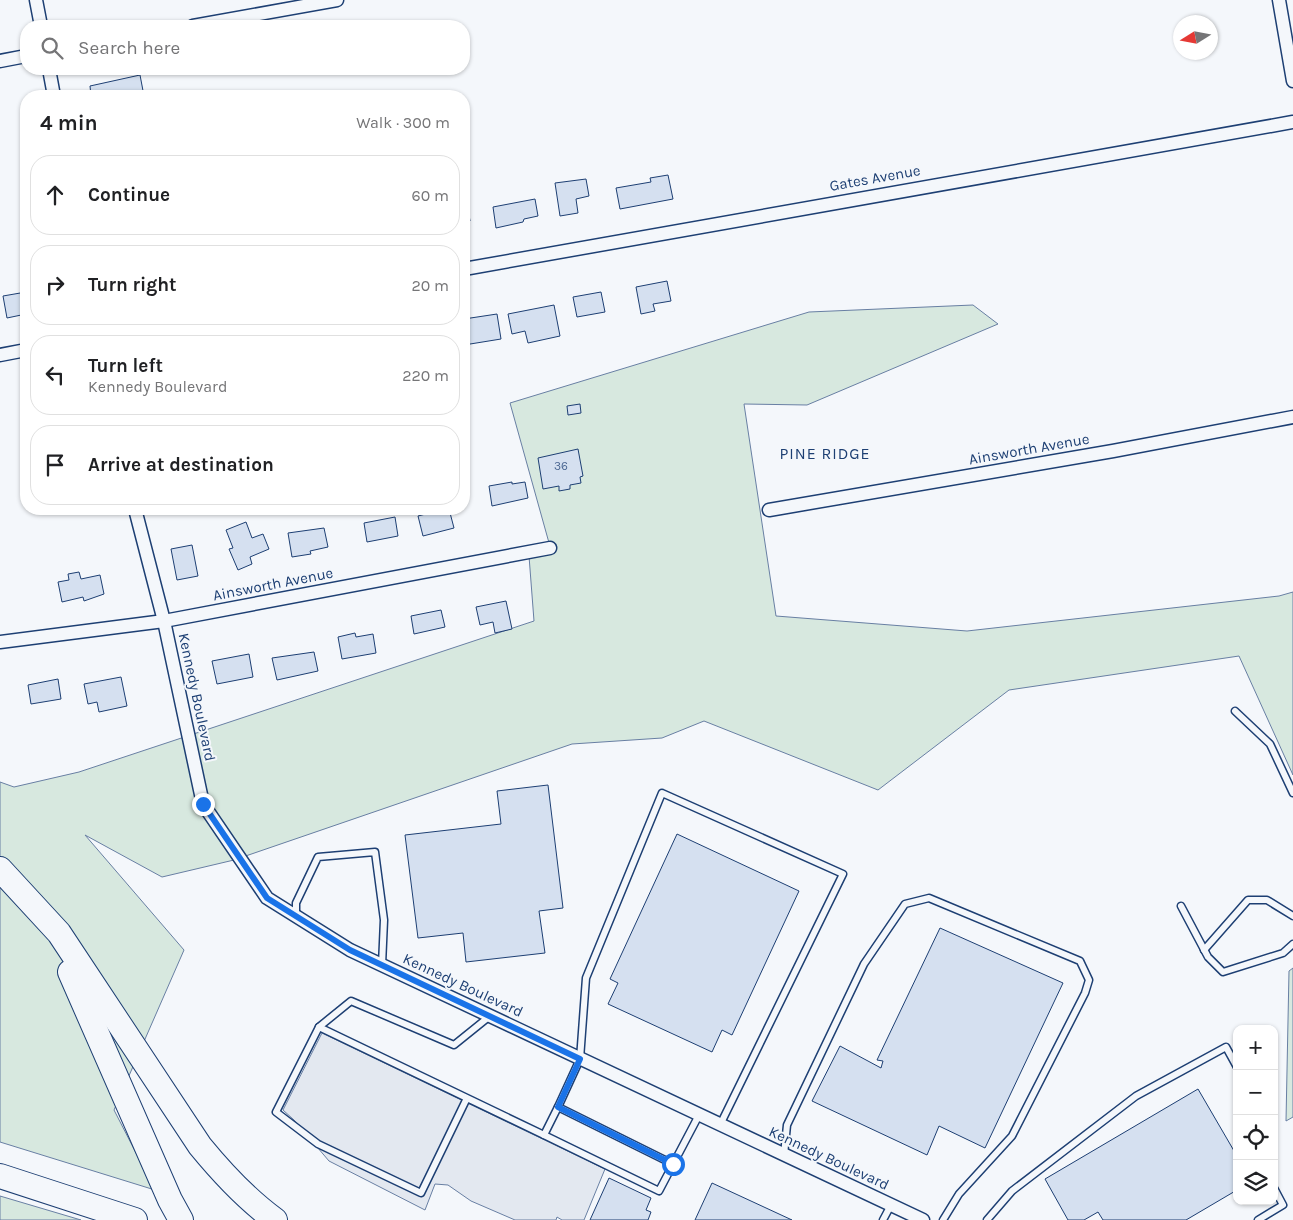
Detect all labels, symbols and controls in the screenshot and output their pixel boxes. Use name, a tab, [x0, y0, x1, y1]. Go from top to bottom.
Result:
north arrow	[1173, 15, 1218, 60]
search box	[20, 20, 470, 75]
icon: search	[38, 34, 66, 62]
text: Search here	[78, 37, 180, 59]
text: 4 min	[40, 111, 98, 135]
text: Walk · 300 m	[356, 113, 450, 132]
street label: Gates Avenue	[828, 161, 922, 195]
icon: ahead	[41, 181, 69, 209]
text: Continue	[88, 184, 170, 206]
text: 60 m	[412, 186, 449, 205]
icon: right	[41, 271, 69, 299]
text: Turn right	[88, 274, 177, 296]
text: 20 m	[411, 276, 449, 295]
text: Turn left	[88, 355, 163, 377]
icon: left	[41, 361, 69, 389]
text: 220 m	[402, 366, 449, 385]
text: Kennedy Boulevard	[88, 377, 227, 396]
street label: Ainsworth Avenue	[967, 430, 1091, 468]
district label: PINE RIDGE	[779, 444, 871, 463]
icon: arrive	[41, 451, 69, 479]
text: Arrive at destination	[88, 454, 274, 476]
house number: 36	[554, 459, 568, 473]
street label: Ainsworth Avenue	[211, 564, 335, 604]
street label: Kennedy Boulevard	[175, 631, 219, 763]
route end	[192, 793, 215, 816]
street label: Kennedy Boulevard	[400, 949, 526, 1021]
map controls	[1233, 1025, 1278, 1205]
button: +	[1233, 1025, 1278, 1070]
button: −	[1233, 1070, 1278, 1115]
button: locate	[1233, 1115, 1278, 1160]
street label: Kennedy Boulevard	[766, 1122, 892, 1194]
route start	[662, 1153, 685, 1176]
button: layers	[1233, 1160, 1278, 1205]

